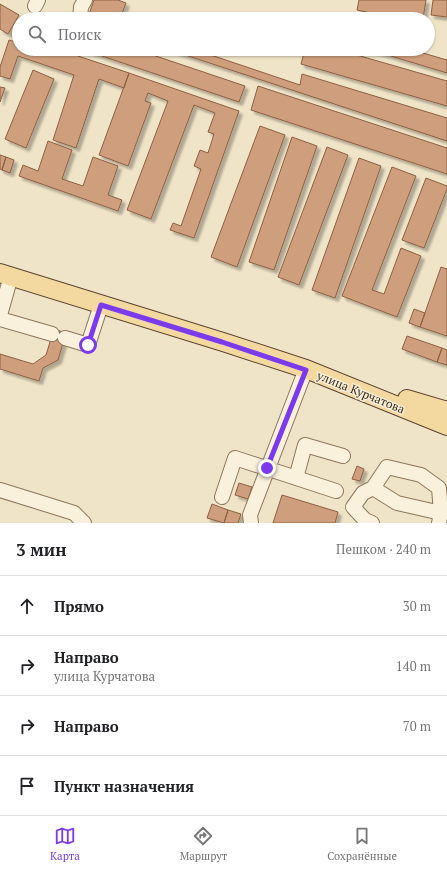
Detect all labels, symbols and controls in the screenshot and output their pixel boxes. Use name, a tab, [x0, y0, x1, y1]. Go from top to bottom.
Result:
search box	[12, 12, 435, 56]
icon: search	[26, 23, 48, 45]
text: Поиск	[58, 24, 101, 44]
route start	[79, 336, 97, 354]
street label: улица Курчатова	[314, 367, 407, 416]
route end	[258, 459, 276, 477]
text: 3 мин	[16, 538, 66, 561]
text: Пешком · 240 m	[336, 540, 431, 558]
icon: ahead	[16, 595, 38, 617]
text: Прямо	[54, 596, 104, 616]
text: 30 m	[403, 597, 431, 615]
text: Направо	[54, 647, 119, 667]
icon: right	[16, 655, 38, 677]
text: 140 m	[396, 657, 431, 675]
text: улица Курчатова	[54, 667, 155, 685]
icon: right	[16, 715, 38, 737]
text: Направо	[54, 716, 119, 736]
text: 70 m	[403, 717, 431, 735]
icon: arrive	[16, 775, 38, 797]
text: Пункт назначения	[54, 776, 194, 796]
tab: Карта	[50, 825, 80, 863]
tab: Маршрут	[180, 825, 227, 863]
tab: Сохранённые	[327, 825, 397, 863]

